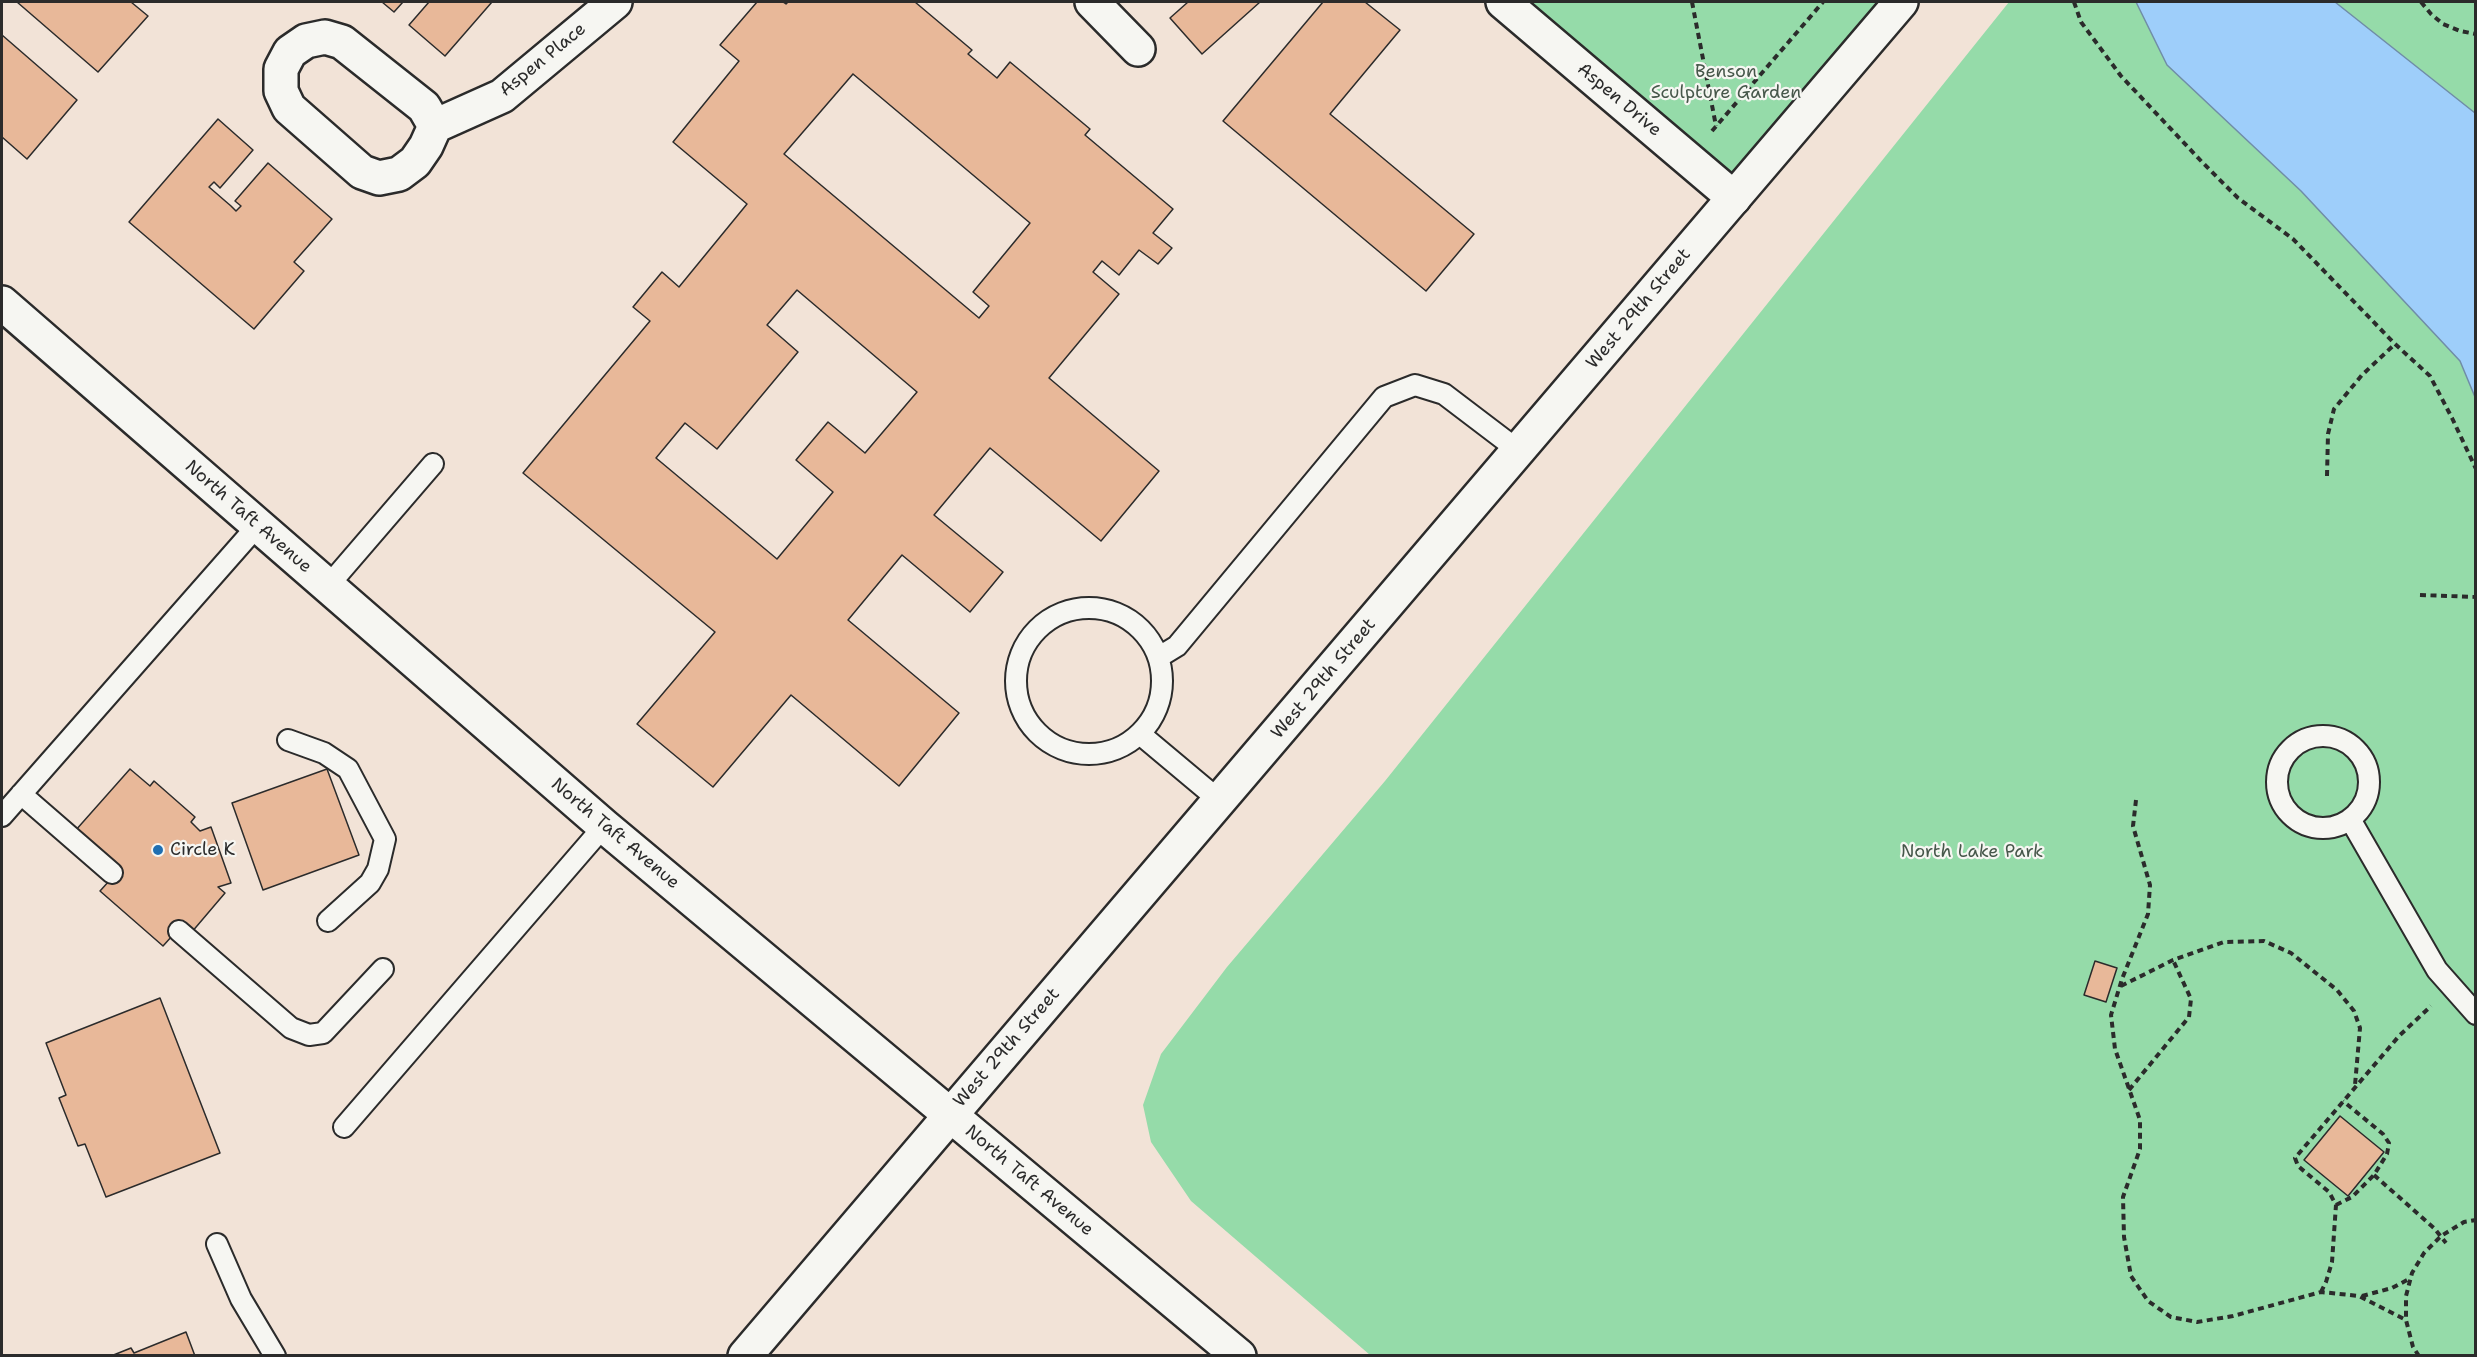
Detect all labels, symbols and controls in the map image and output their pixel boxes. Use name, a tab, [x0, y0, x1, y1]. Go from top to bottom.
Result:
street label: Aspen Place	[495, 19, 591, 101]
street label: Aspen Drive	[1573, 59, 1665, 141]
park label: Benson Sculpture Garden	[1651, 61, 1801, 104]
street label: West 29th Street	[1582, 244, 1696, 374]
street label: North Taft Avenue	[180, 456, 316, 578]
street label: West 29th Street	[1267, 614, 1381, 744]
street label: North Taft Avenue	[546, 774, 684, 894]
place label: Circle K	[170, 839, 235, 861]
park label: North Lake Park	[1901, 841, 2043, 863]
marker: Circle K	[151, 843, 165, 857]
street label: West 29th Street	[949, 984, 1065, 1112]
street label: North Taft Avenue	[960, 1121, 1098, 1241]

